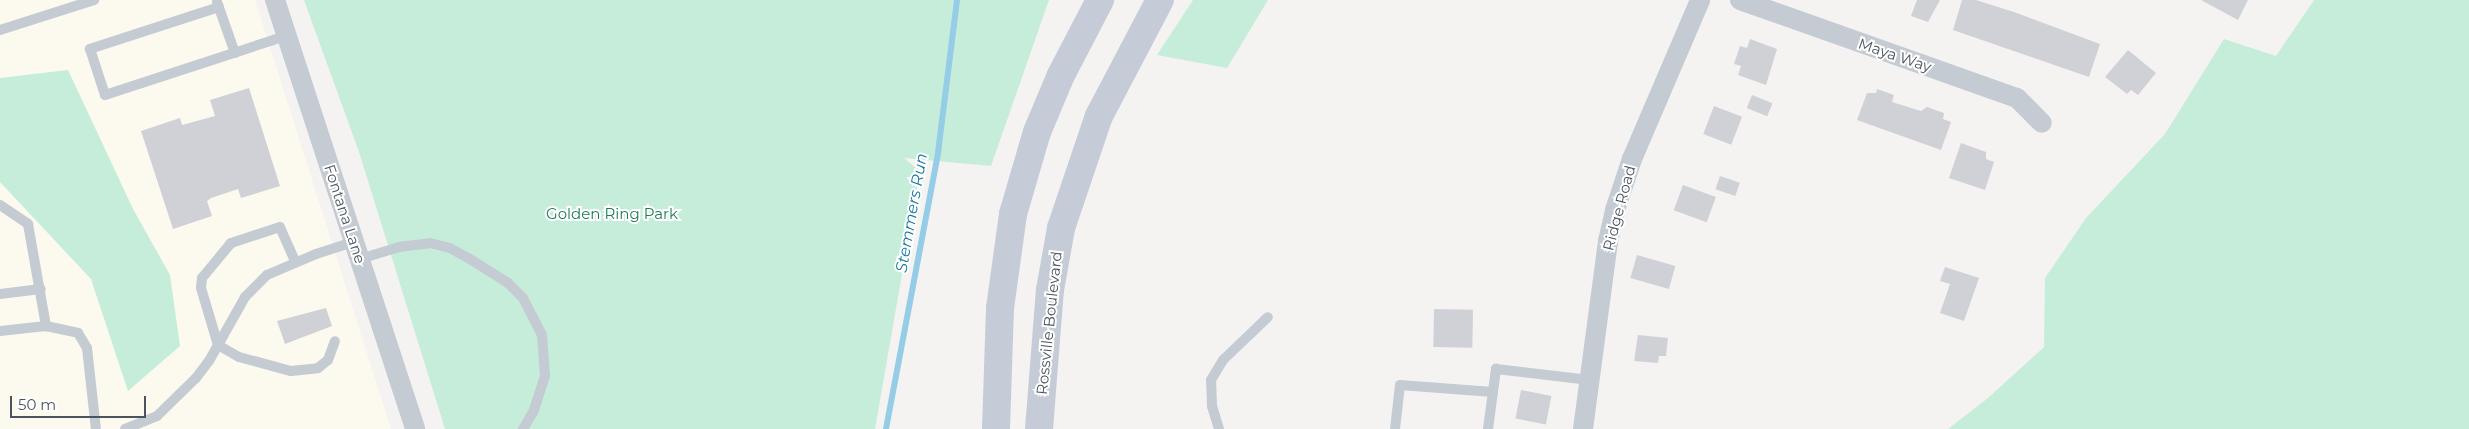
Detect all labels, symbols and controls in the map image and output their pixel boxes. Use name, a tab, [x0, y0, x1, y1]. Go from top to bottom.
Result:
street label: Maya Way	[1856, 34, 1934, 76]
water label: Stemmers Run	[892, 152, 932, 274]
street label: Fontana Lane	[320, 162, 370, 266]
street label: Ridge Road	[1599, 163, 1639, 253]
park label: Golden Ring Park	[546, 205, 678, 223]
street label: Rossville Boulevard	[1033, 250, 1065, 396]
scale bar	[12, 386, 149, 418]
text: 50 m	[18, 395, 56, 414]

